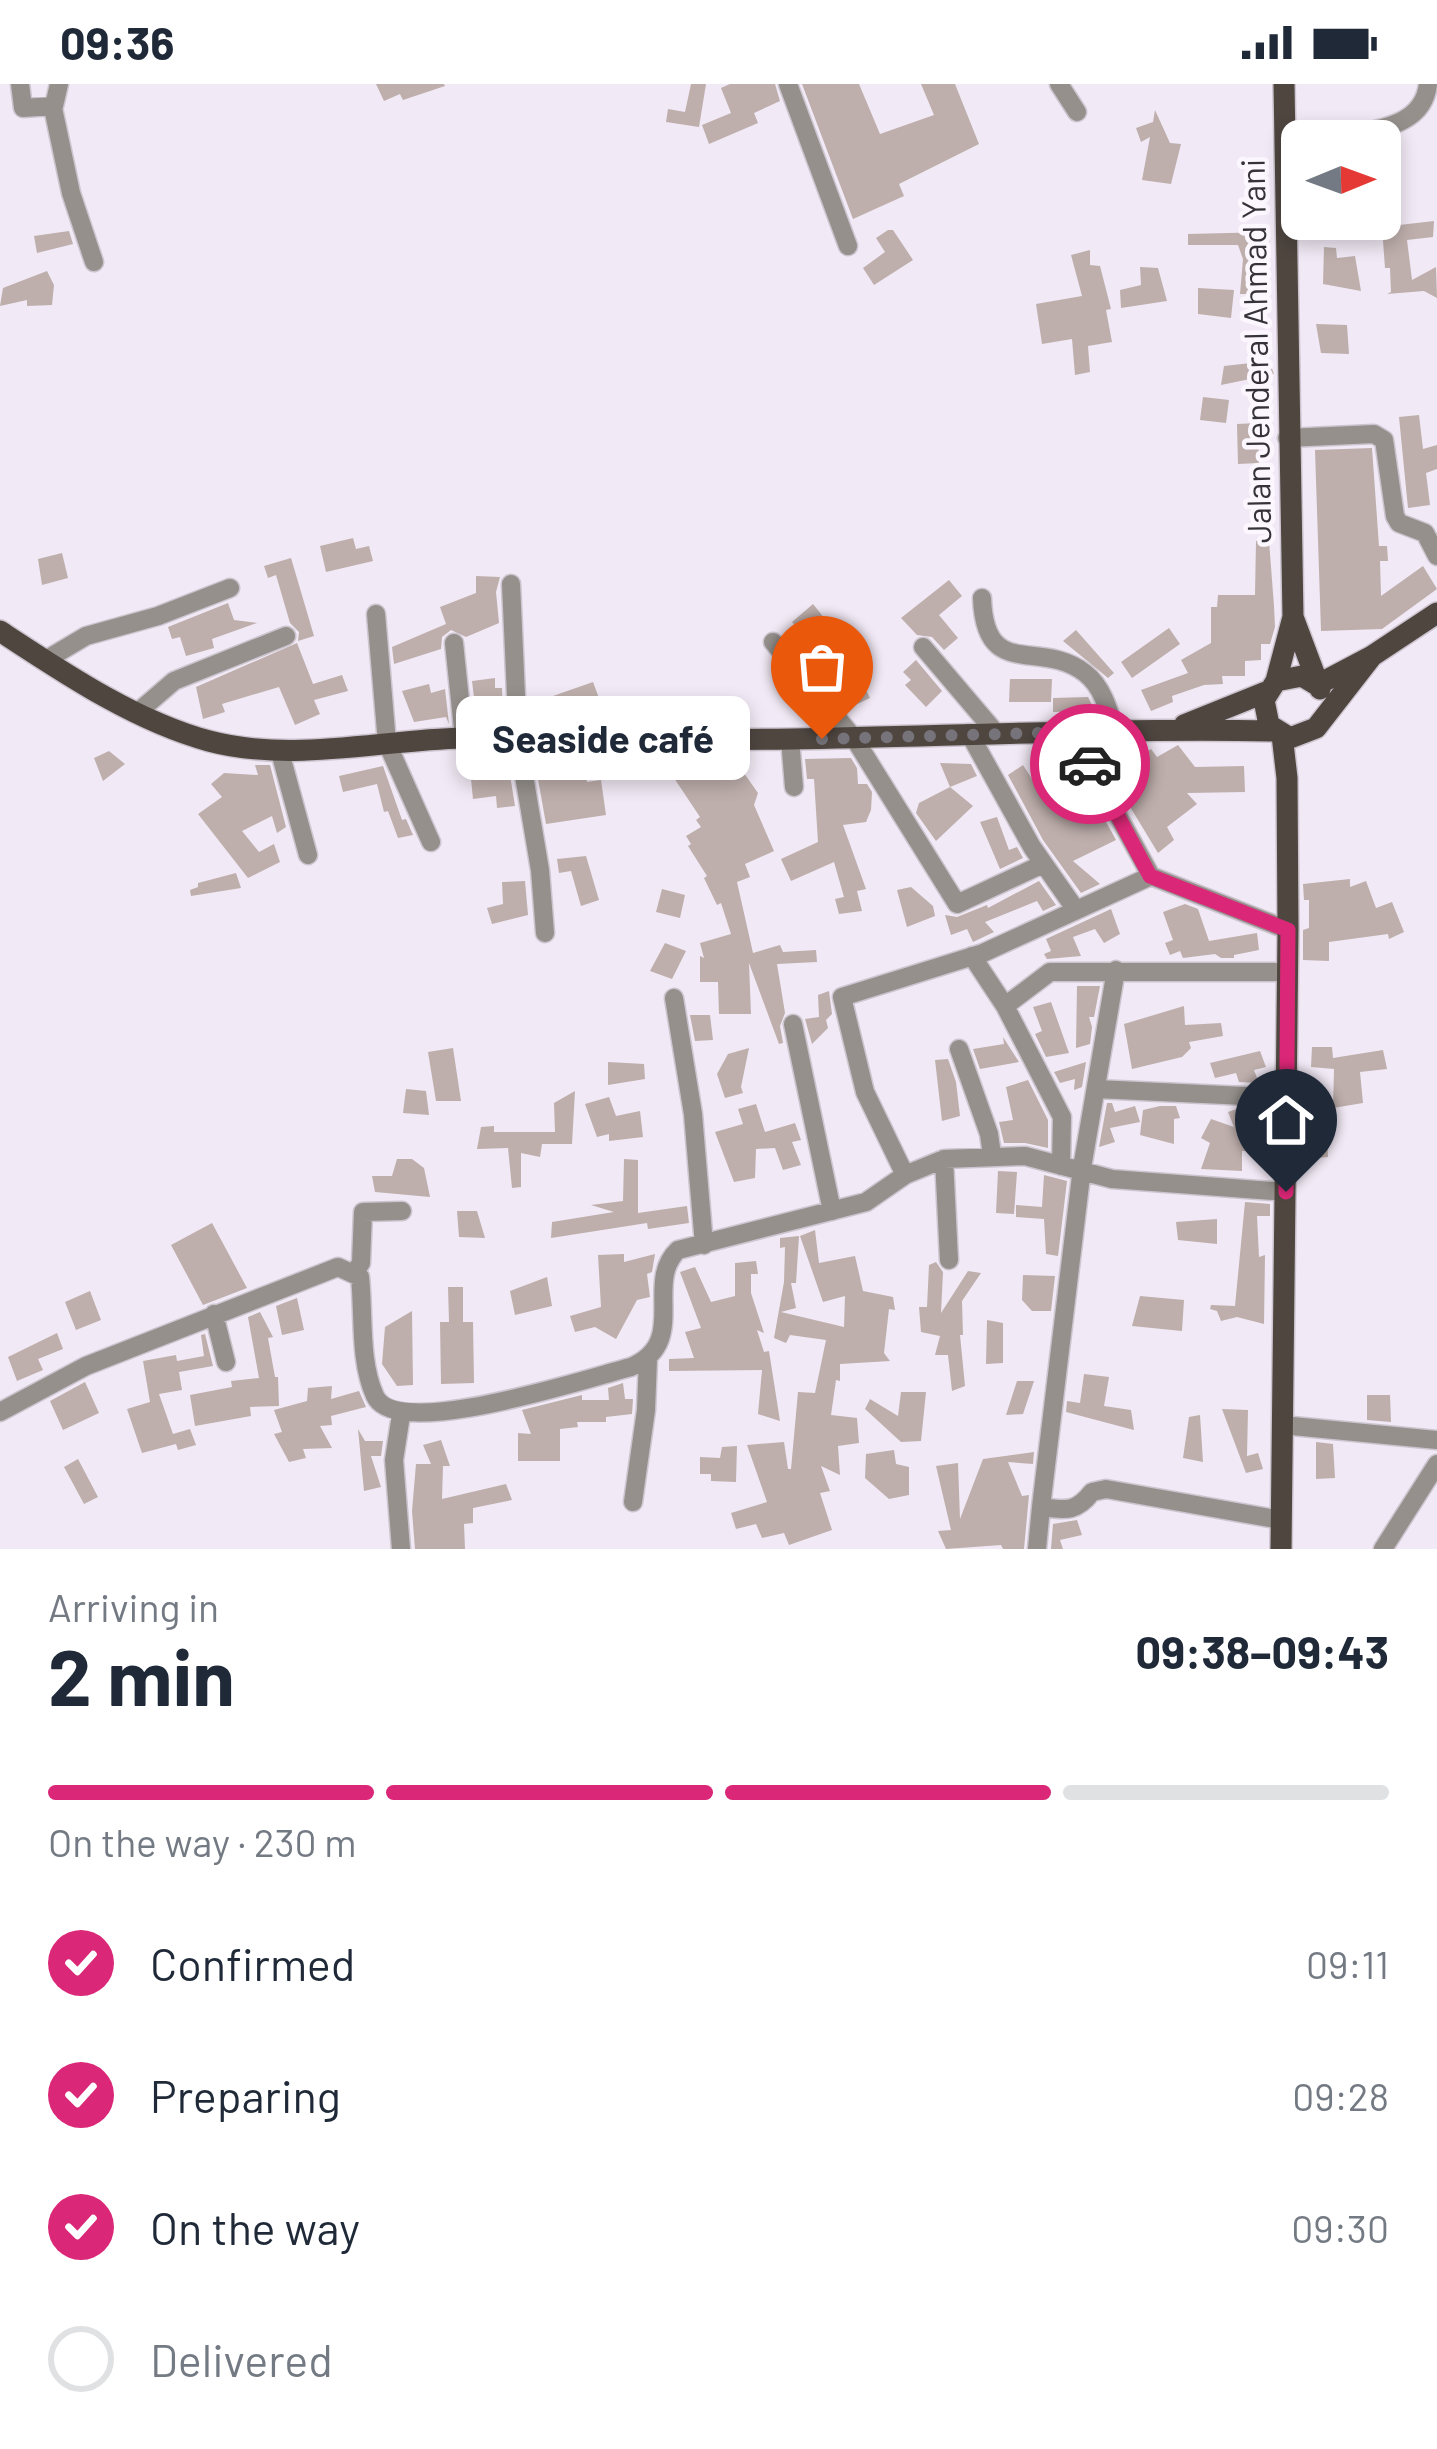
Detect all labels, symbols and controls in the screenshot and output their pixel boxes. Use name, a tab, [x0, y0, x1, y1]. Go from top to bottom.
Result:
text: 09:36	[60, 15, 174, 69]
north arrow	[1281, 120, 1401, 240]
map controls	[1281, 120, 1401, 240]
street label: Jalan Jenderal Ahmad Yani	[1232, 158, 1278, 544]
pin	[771, 616, 873, 739]
icon: bag	[789, 634, 855, 700]
callout: Seaside café	[456, 697, 750, 781]
courier	[1030, 704, 1150, 824]
text: Seaside café	[492, 714, 714, 761]
icon: car	[1057, 731, 1123, 797]
pin	[1235, 1069, 1337, 1192]
icon: home	[1253, 1087, 1319, 1153]
text: Arriving in	[48, 1583, 219, 1630]
text: 09:38–09:43	[1136, 1624, 1389, 1678]
text: 2 min	[48, 1628, 235, 1722]
text: On the way · 230 m	[48, 1818, 357, 1865]
icon: check	[48, 1930, 114, 1996]
text: Confirmed	[150, 1936, 355, 1990]
text: 09:11	[1306, 1940, 1389, 1987]
icon: check	[48, 2062, 114, 2128]
text: Preparing	[150, 2068, 341, 2122]
text: 09:28	[1292, 2072, 1389, 2119]
icon: check	[48, 2194, 114, 2260]
text: On the way	[150, 2200, 360, 2254]
text: 09:30	[1291, 2204, 1389, 2251]
text: Delivered	[150, 2332, 333, 2386]

